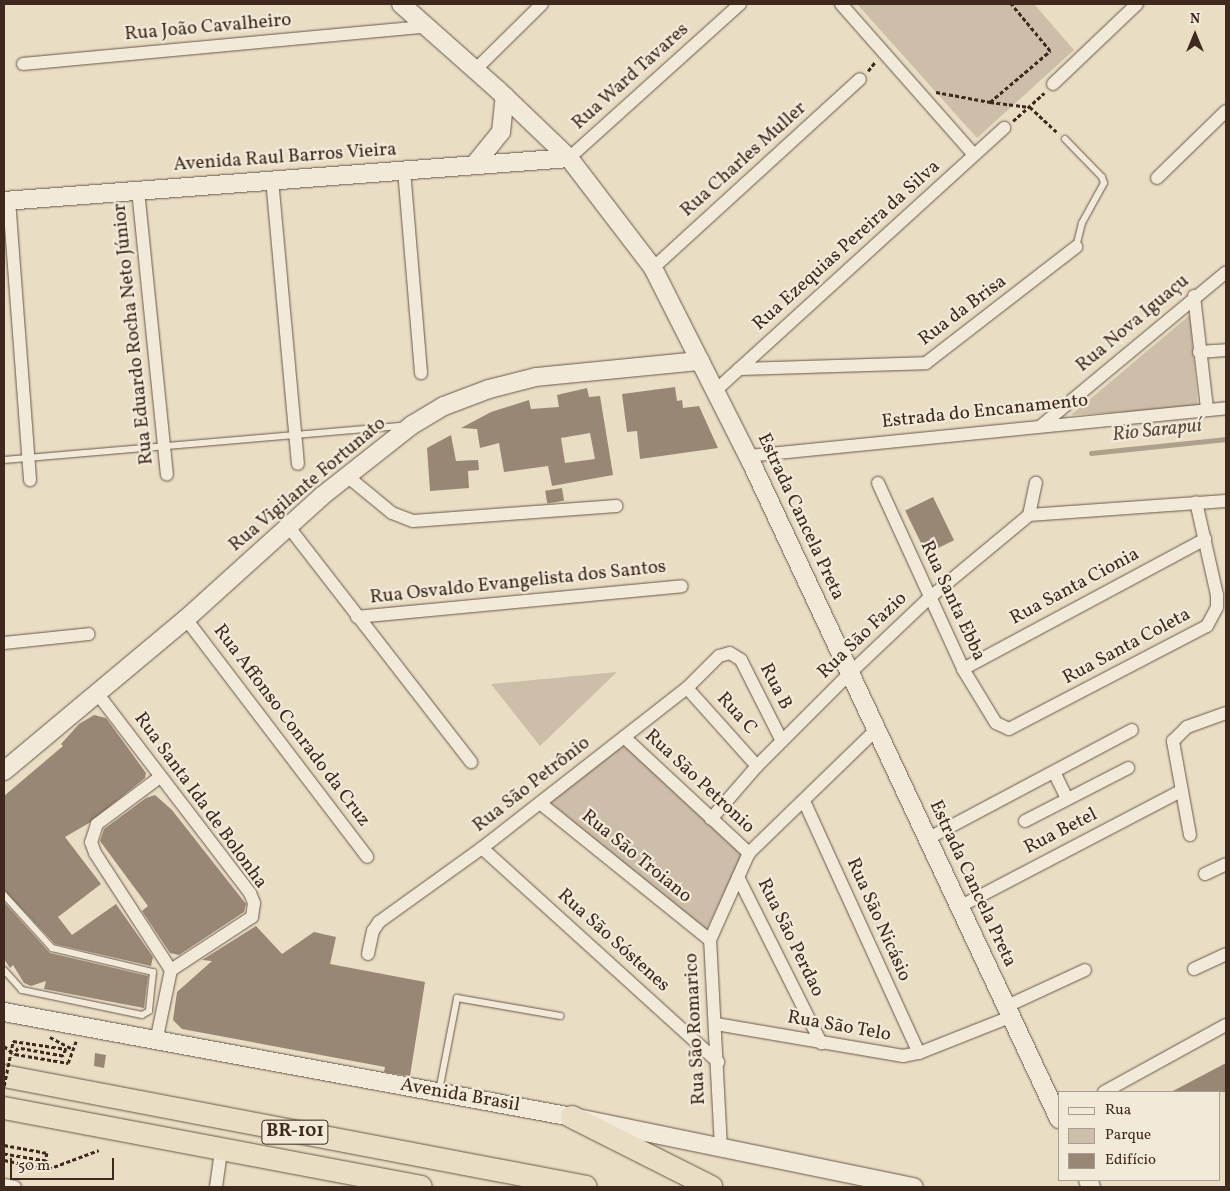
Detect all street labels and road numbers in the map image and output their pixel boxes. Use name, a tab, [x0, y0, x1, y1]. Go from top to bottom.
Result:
street label: Rua João Cavalheiro	[124, 9, 292, 47]
street label: Rua Ward Tavares	[568, 18, 694, 136]
street label: Rua Charles Muller	[677, 98, 811, 222]
street label: Avenida Raul Barros Vieira	[172, 139, 398, 177]
street label: Rua Ezequias Pereira da Silva	[749, 156, 945, 336]
street label: Rua Eduardo Rocha Neto Júnior	[109, 202, 159, 466]
street label: Rua Nova Iguaçu	[1072, 270, 1194, 378]
street label: Rua da Brisa	[915, 271, 1011, 351]
street label: Estrada do Encanamento	[881, 390, 1089, 434]
street label: Rua Vigilante Fortunato	[225, 413, 391, 557]
street label: Estrada Cancela Preta	[751, 430, 849, 604]
street label: Rua Santa Ebba	[914, 537, 990, 665]
street label: Rua Santa Cionia	[1007, 543, 1143, 631]
street label: Rua Osvaldo Evangelista dos Santos	[369, 556, 667, 610]
street label: Rua São Fazio	[814, 588, 912, 684]
street label: Rua Santa Coleta	[1059, 604, 1195, 690]
street label: Rua Affonso Conrado da Cruz	[208, 621, 374, 831]
street label: Rua B	[754, 660, 796, 714]
street label: Rua C	[711, 688, 761, 740]
street label: Rua Santa Ida de Bolonha	[128, 709, 272, 893]
street label: Rua São Petronio	[639, 725, 759, 839]
street label: Rua São Petrônio	[469, 732, 595, 838]
street label: Estrada Cancela Preta	[923, 797, 1021, 971]
street label: Rua Betel	[1021, 804, 1101, 860]
street label: Rua São Troiano	[576, 805, 696, 909]
street label: Rua São Nicásio	[841, 855, 915, 985]
street label: Rua São Perdao	[752, 875, 828, 1001]
street label: Rua São Sóstenes	[552, 885, 674, 997]
street label: Rua São Romarico	[681, 952, 711, 1106]
street label: Rua São Telo	[785, 1007, 893, 1047]
street label: Avenida Brasil	[398, 1074, 522, 1118]
road number: BR-101	[261, 1116, 329, 1148]

